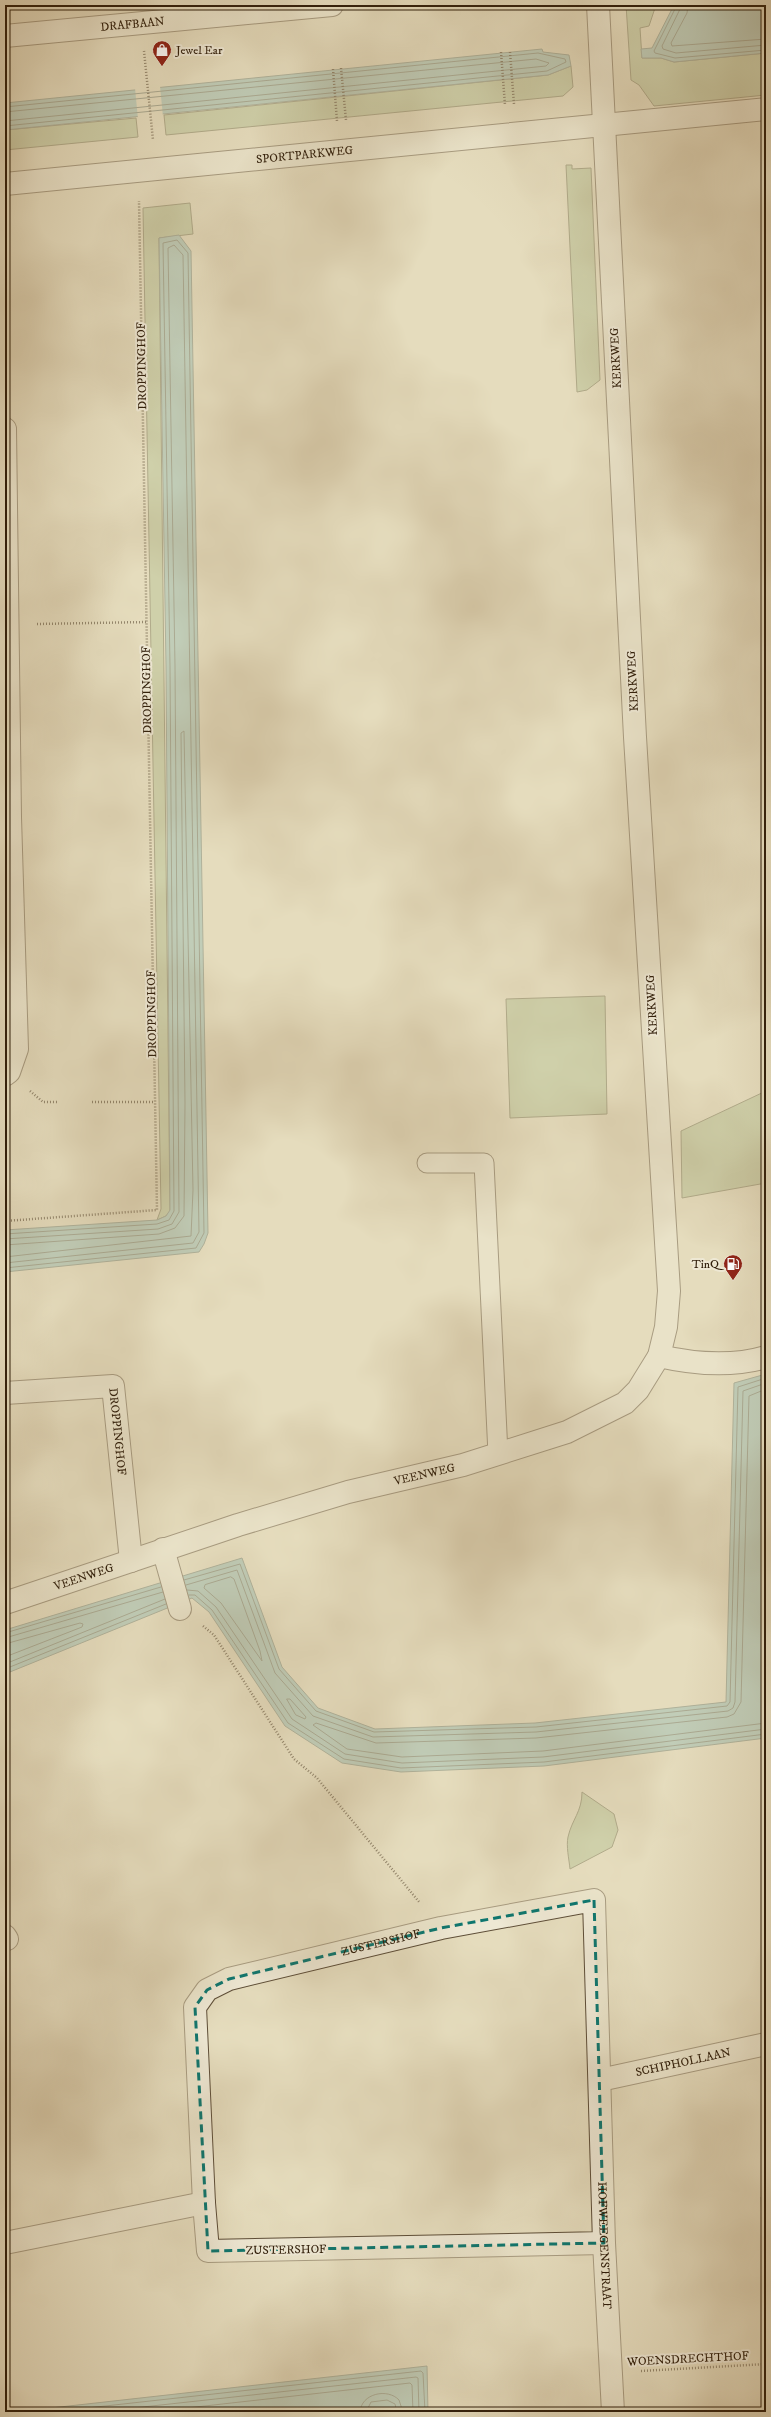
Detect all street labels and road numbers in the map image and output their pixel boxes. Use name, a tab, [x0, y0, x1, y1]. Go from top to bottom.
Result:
street label: DRAFBAAN	[100, 13, 165, 34]
street label: SPORTPARKWEG	[255, 142, 354, 167]
street label: DROPPINGHOF	[134, 321, 150, 410]
street label: KERKWEG	[607, 326, 625, 389]
street label: DROPPINGHOF	[139, 645, 155, 734]
street label: KERKWEG	[624, 649, 642, 712]
street label: DROPPINGHOF	[144, 969, 160, 1058]
street label: KERKWEG	[643, 973, 661, 1036]
street label: DROPPINGHOF	[106, 1387, 130, 1477]
street label: VEENWEG	[391, 1460, 457, 1489]
street label: VEENWEG	[51, 1559, 116, 1594]
street label: ZUSTERSHOF	[340, 1926, 422, 1959]
street label: SCHIPHOLLAAN	[634, 2044, 732, 2080]
street label: HOFWEEGENSTRAAT	[595, 2181, 615, 2310]
street label: ZUSTERSHOF	[245, 2242, 327, 2258]
street label: WOENSDRECHTHOF	[626, 2348, 750, 2370]

